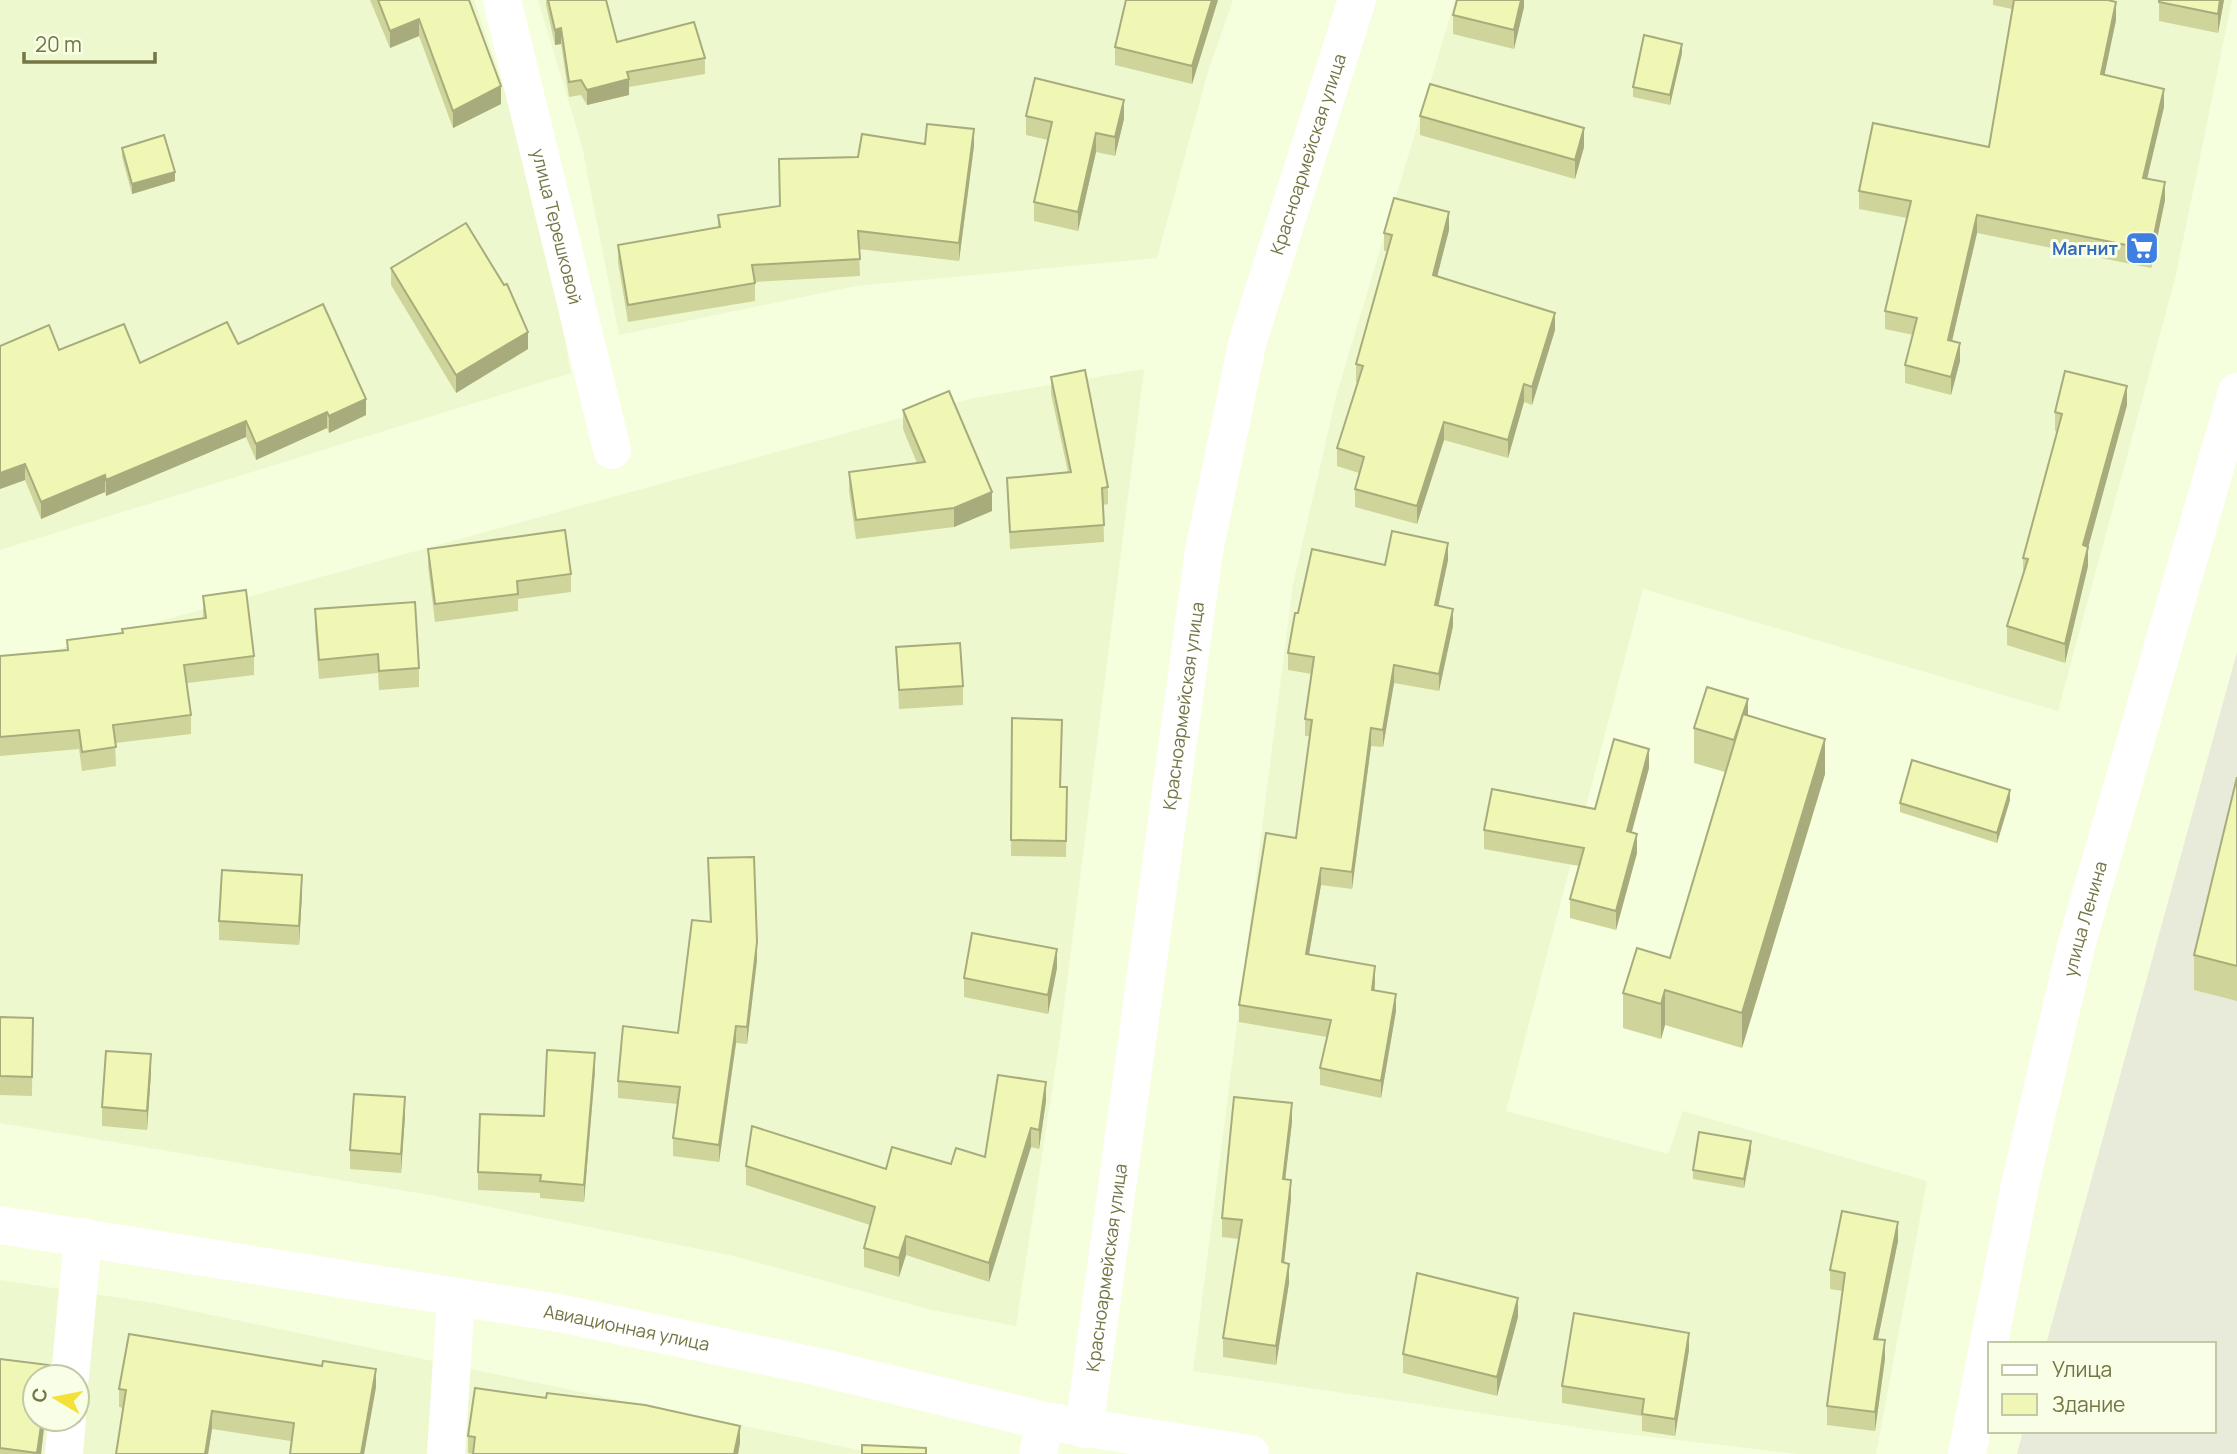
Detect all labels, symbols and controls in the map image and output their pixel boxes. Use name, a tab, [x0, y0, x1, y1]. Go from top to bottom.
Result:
scale bar	[24, 21, 156, 65]
text: 20 m	[35, 30, 82, 58]
street label: Красноармейская улица	[1264, 50, 1351, 258]
street label: улица Терешковой	[527, 146, 588, 307]
supermarket icon: Магнит	[2123, 229, 2161, 267]
place label: Магнит	[2052, 236, 2118, 260]
street label: Красноармейская улица	[1157, 600, 1209, 811]
street label: улица Ленина	[2057, 858, 2112, 979]
street label: Красноармейская улица	[1080, 1162, 1132, 1373]
street label: Авиационная улица	[542, 1299, 712, 1356]
legend	[1988, 1342, 2216, 1433]
text: Улица	[2052, 1355, 2112, 1383]
north arrow	[21, 1363, 91, 1433]
text: С	[25, 1386, 53, 1404]
text: Здание	[2052, 1390, 2125, 1418]

